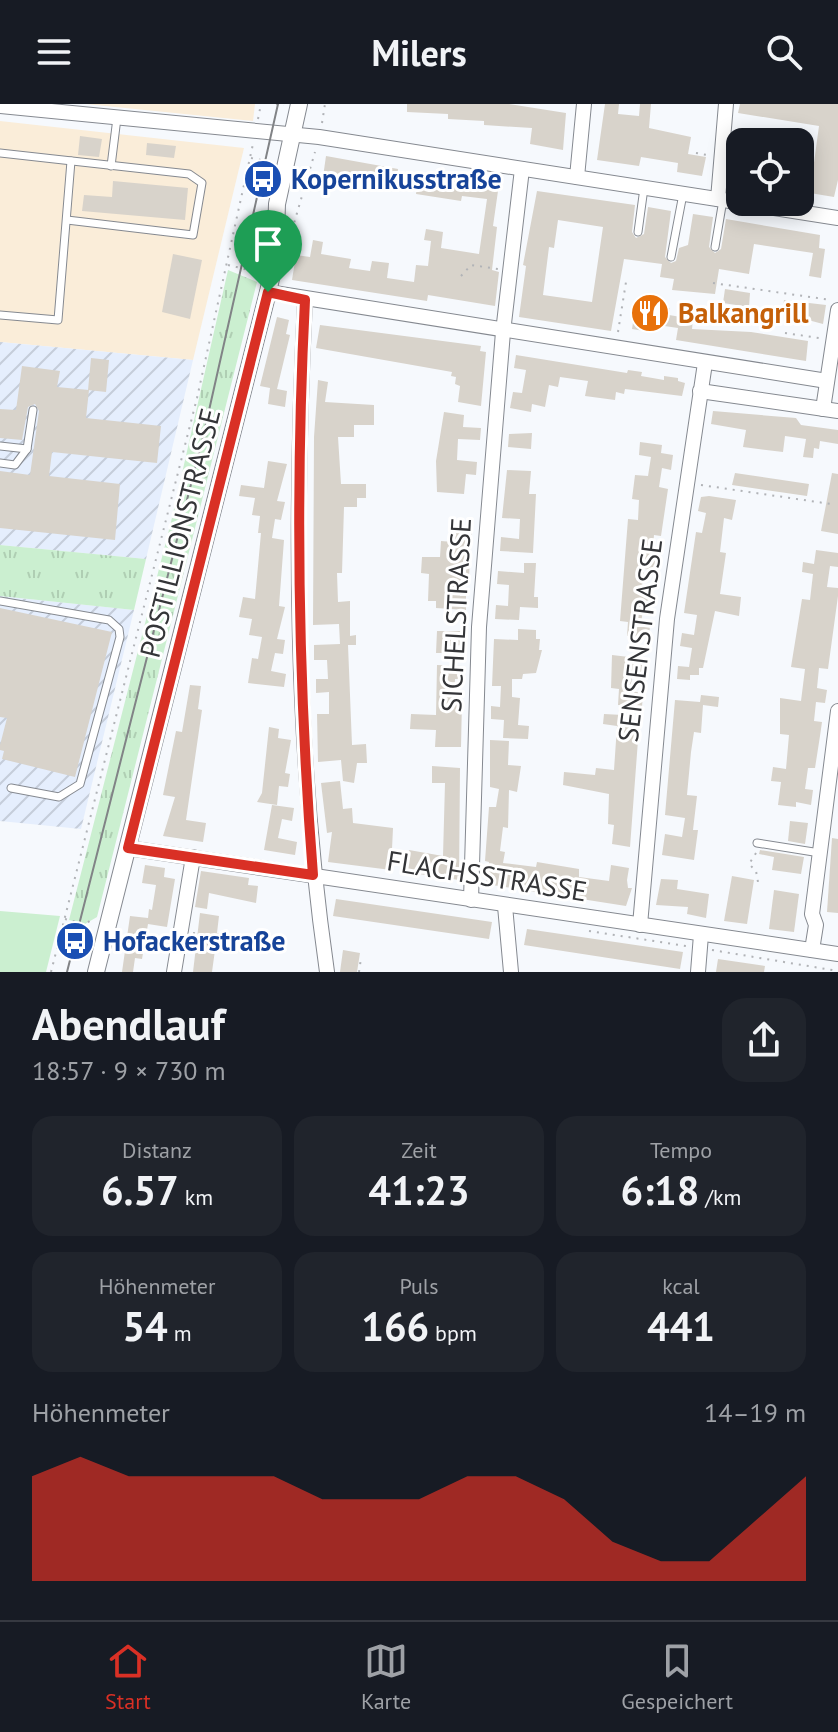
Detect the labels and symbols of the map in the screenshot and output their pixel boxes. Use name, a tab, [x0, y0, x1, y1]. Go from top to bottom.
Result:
bus stop icon: Kopernikusstraße	[242, 158, 284, 200]
place label: Kopernikusstraße	[291, 160, 502, 197]
pin	[234, 210, 302, 292]
restaurant icon: Balkangrill	[629, 292, 671, 334]
place label: Balkangrill	[678, 294, 809, 331]
street label: POSTILLIONSTRASSE	[131, 404, 228, 661]
street label: SICHELSTRASSE	[432, 517, 479, 713]
street label: SENSENSTRASSE	[609, 536, 670, 744]
street label: FLACHSSTRASSE	[384, 841, 590, 910]
bus stop icon: Hofackerstraße	[54, 920, 96, 962]
place label: Hofackerstraße	[103, 922, 286, 959]

